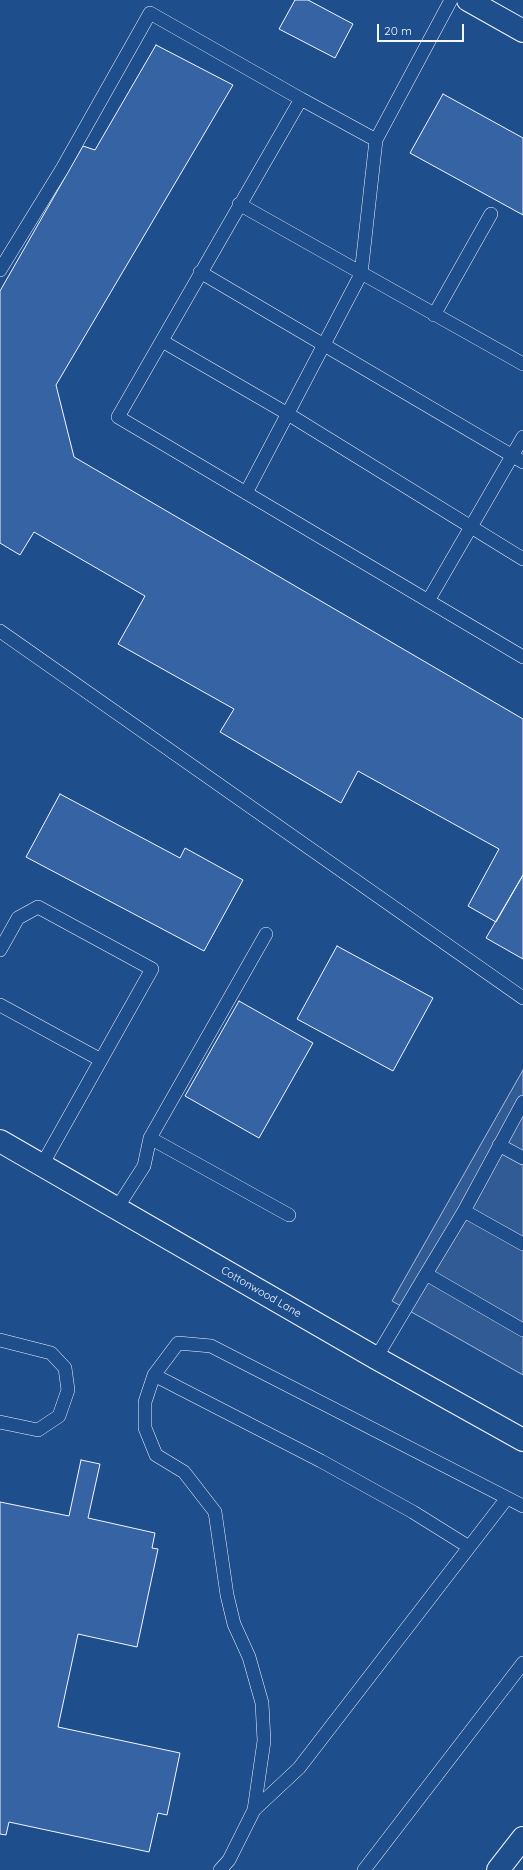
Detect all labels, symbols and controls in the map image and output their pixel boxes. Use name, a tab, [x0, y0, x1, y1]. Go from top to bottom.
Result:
scale bar	[379, 16, 466, 42]
text: 20 m	[384, 23, 412, 38]
street label: Cottonwood Lane	[218, 1264, 304, 1320]

